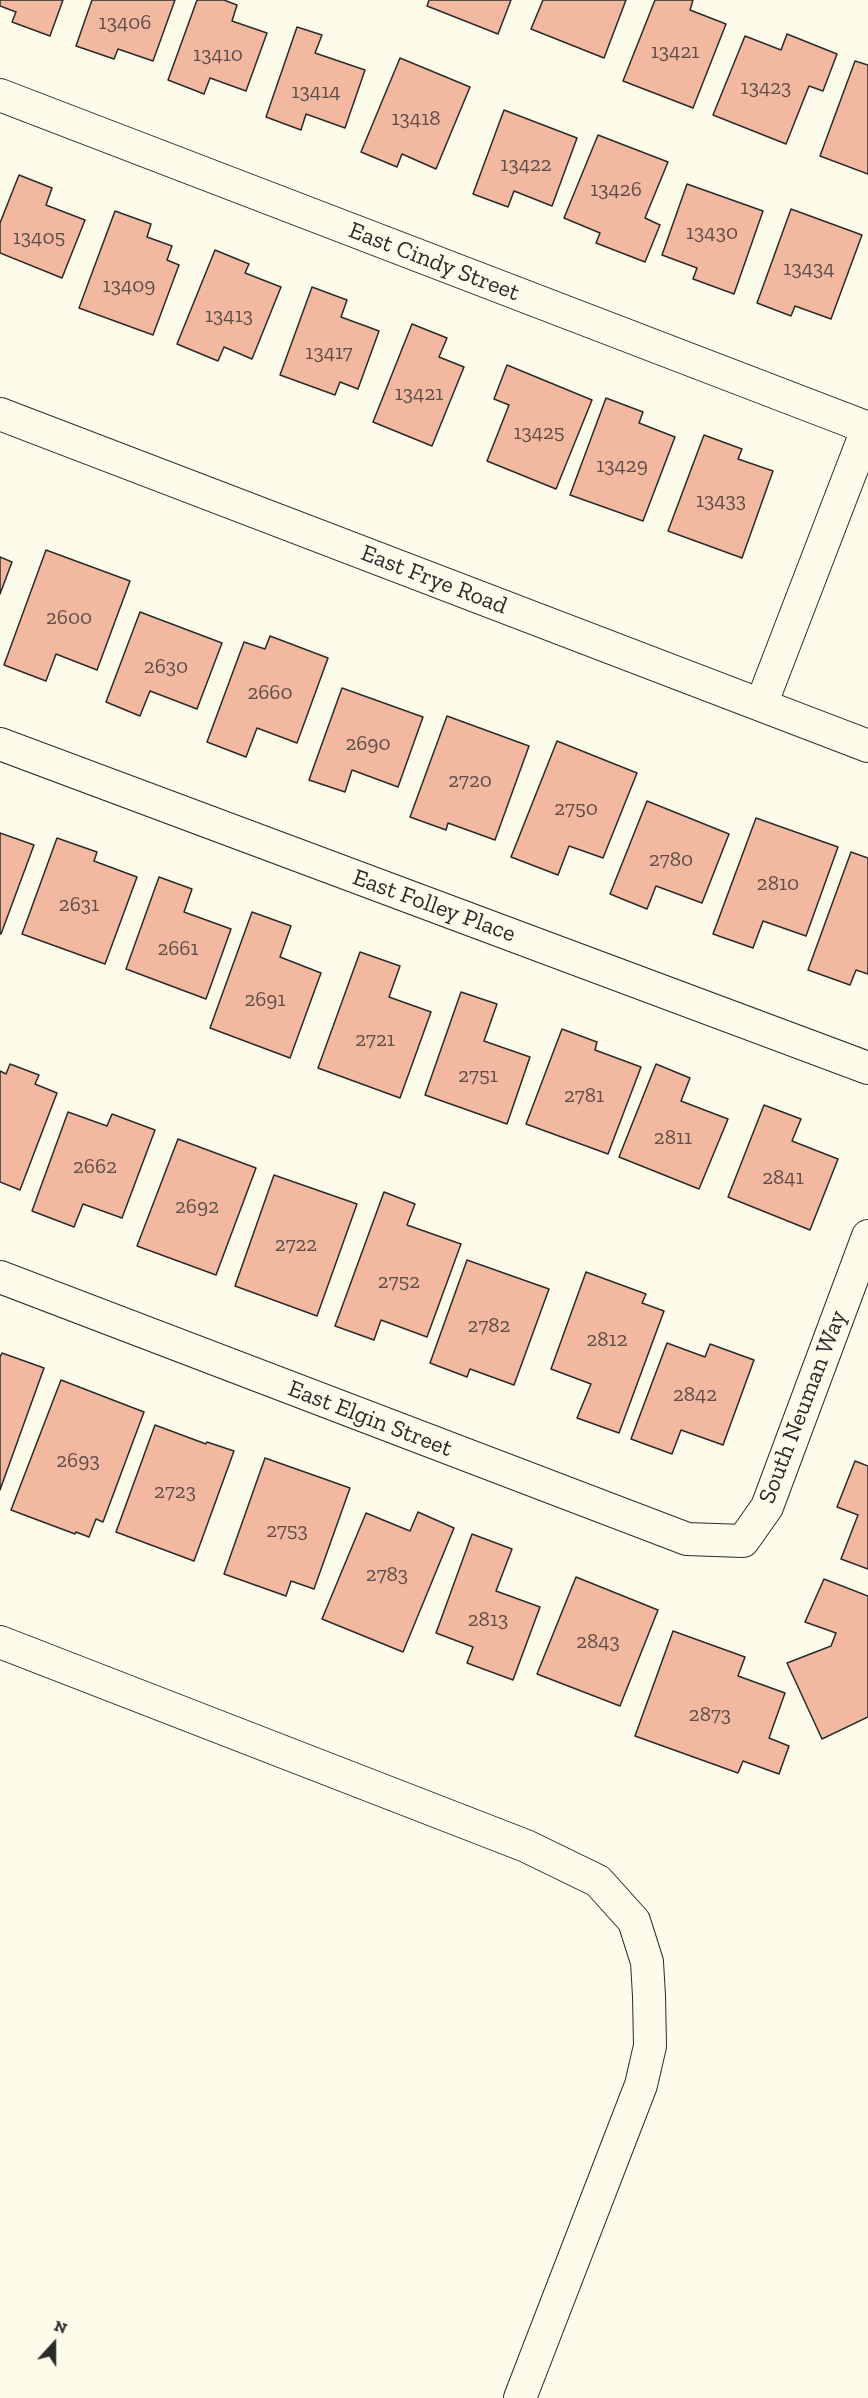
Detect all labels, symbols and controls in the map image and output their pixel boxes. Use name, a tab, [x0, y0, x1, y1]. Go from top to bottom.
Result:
house number: 13406	[99, 10, 151, 36]
house number: 13421	[651, 39, 699, 65]
house number: 13410	[193, 42, 243, 68]
house number: 13423	[741, 75, 791, 101]
house number: 13414	[291, 79, 341, 105]
house number: 13418	[391, 106, 441, 132]
house number: 13422	[500, 152, 552, 178]
house number: 13426	[590, 177, 642, 203]
street label: East Cindy Street	[345, 216, 523, 308]
house number: 13430	[686, 220, 738, 246]
house number: 13405	[13, 225, 65, 251]
house number: 13434	[783, 256, 835, 282]
house number: 13409	[103, 273, 155, 299]
house number: 13413	[205, 303, 253, 329]
house number: 13417	[305, 340, 353, 366]
house number: 13421	[395, 381, 443, 407]
house number: 13425	[513, 420, 565, 446]
house number: 13429	[596, 453, 648, 479]
house number: 13433	[696, 488, 746, 514]
street label: East Frye Road	[357, 539, 511, 621]
house number: 2600	[46, 605, 92, 631]
house number: 2630	[144, 654, 188, 680]
house number: 2660	[247, 680, 293, 706]
house number: 2690	[345, 731, 391, 757]
house number: 2720	[448, 768, 492, 794]
house number: 2750	[554, 796, 598, 822]
house number: 2780	[649, 847, 693, 873]
street label: East Folley Place	[349, 863, 519, 949]
house number: 2810	[757, 871, 799, 897]
house number: 2631	[59, 892, 99, 918]
house number: 2661	[157, 936, 199, 962]
house number: 2691	[244, 987, 286, 1013]
house number: 2721	[355, 1027, 395, 1053]
house number: 2751	[458, 1063, 498, 1089]
house number: 2781	[564, 1083, 604, 1109]
house number: 2811	[654, 1125, 692, 1151]
house number: 2662	[73, 1154, 117, 1180]
house number: 2841	[762, 1165, 804, 1191]
house number: 2692	[175, 1194, 219, 1220]
house number: 2722	[275, 1232, 317, 1258]
house number: 2752	[378, 1269, 420, 1295]
street label: South Neuman Way	[753, 1306, 853, 1508]
house number: 2782	[468, 1313, 510, 1339]
house number: 2812	[586, 1327, 628, 1353]
street label: East Elgin Street	[284, 1374, 456, 1464]
house number: 2842	[673, 1382, 717, 1408]
house number: 2693	[56, 1448, 100, 1474]
house number: 2723	[154, 1479, 196, 1505]
house number: 2753	[266, 1518, 308, 1544]
house number: 2783	[366, 1562, 408, 1588]
house number: 2813	[468, 1607, 508, 1633]
house number: 2843	[576, 1629, 620, 1655]
house number: 2873	[689, 1702, 731, 1728]
north arrow	[24, 2314, 84, 2374]
text: N	[52, 2316, 70, 2338]

